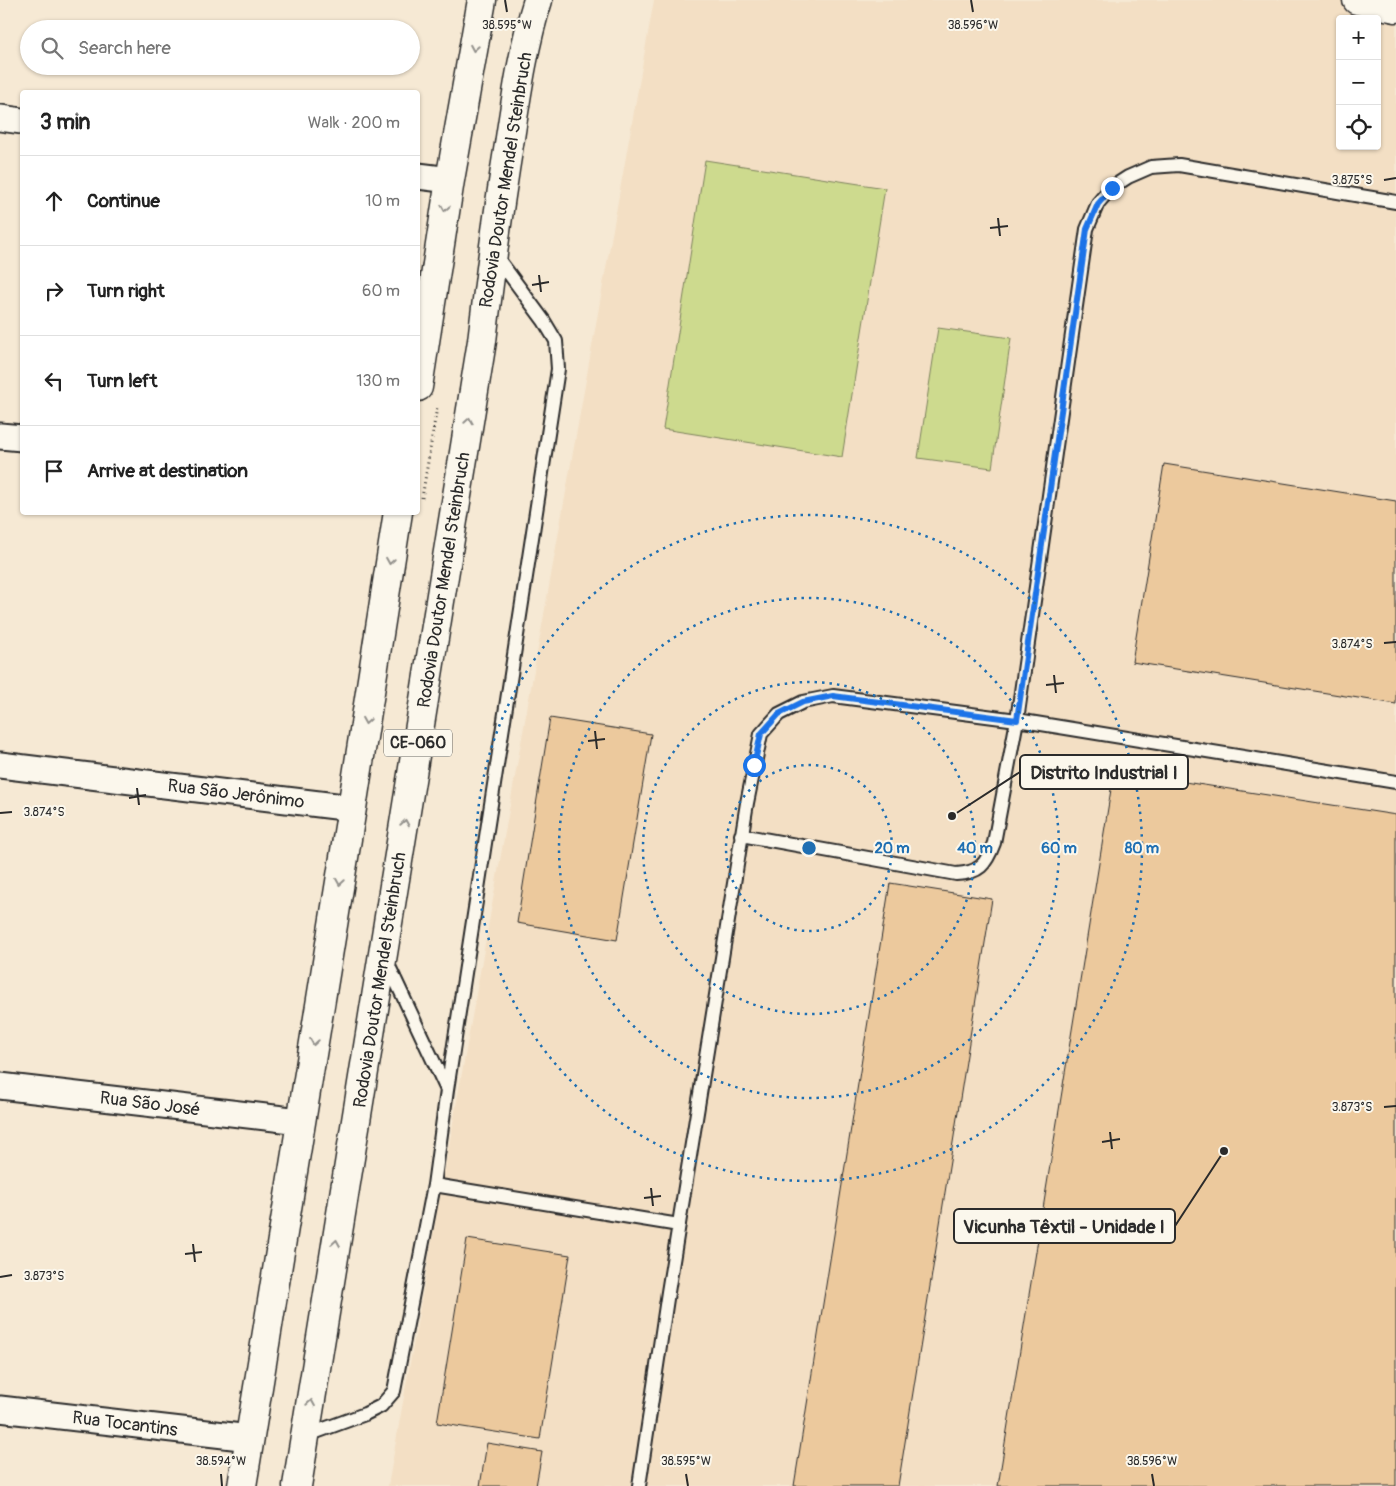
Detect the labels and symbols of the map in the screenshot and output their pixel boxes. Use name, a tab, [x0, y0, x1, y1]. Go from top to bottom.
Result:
text: 38.595°W	[482, 18, 532, 33]
text: 38.596°W	[948, 18, 998, 33]
one-way arrow	[469, 44, 479, 52]
street label: Rodovia Doutor Mendel Steinbruch	[474, 51, 538, 309]
text: 3.875°S	[1332, 173, 1372, 188]
route end	[1101, 177, 1124, 200]
one-way arrow	[441, 204, 451, 212]
one-way arrow	[464, 417, 474, 425]
street label: Rodovia Doutor Mendel Steinbruch	[412, 451, 476, 709]
one-way arrow	[386, 556, 396, 565]
text: 3.874°S	[1332, 637, 1372, 652]
one-way arrow	[361, 717, 371, 726]
road number: CE-060	[384, 730, 452, 756]
route start	[743, 754, 766, 777]
callout: Distrito Industrial I	[1020, 755, 1188, 789]
text: Distrito Industrial I	[1030, 761, 1178, 785]
street label: Rua São Jerônimo	[166, 774, 306, 814]
text: 3.874°S	[24, 805, 64, 820]
one-way arrow	[399, 819, 410, 827]
centre of rings	[800, 839, 818, 857]
text: 20 m	[874, 839, 910, 858]
text: 40 m	[957, 839, 993, 858]
text: 60 m	[1041, 839, 1077, 858]
text: 80 m	[1125, 839, 1159, 858]
street label: Rodovia Doutor Mendel Steinbruch	[348, 851, 412, 1109]
one-way arrow	[335, 878, 346, 886]
one-way arrow	[309, 1038, 319, 1046]
street label: Rua São José	[98, 1086, 202, 1122]
text: 3.873°S	[1332, 1100, 1372, 1115]
callout: Vicunha Têxtil - Unidade I	[954, 1209, 1175, 1243]
text: Vicunha Têxtil - Unidade I	[963, 1215, 1165, 1239]
one-way arrow	[331, 1239, 341, 1247]
text: 3.873°S	[24, 1269, 64, 1284]
one-way arrow	[305, 1399, 315, 1408]
street label: Rua Tocantins	[71, 1406, 179, 1442]
text: 38.594°W	[196, 1454, 246, 1469]
text: 38.595°W	[661, 1454, 711, 1469]
text: 38.596°W	[1127, 1454, 1177, 1469]

